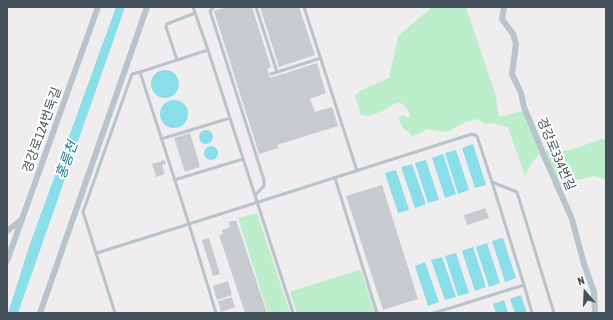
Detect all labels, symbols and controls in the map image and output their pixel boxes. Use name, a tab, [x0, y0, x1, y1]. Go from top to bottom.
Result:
street label: 경강로124번둑길	[19, 85, 65, 175]
street label: 경강로334번길	[534, 115, 578, 193]
water label: 홍릉천	[52, 139, 82, 181]
north arrow	[565, 272, 605, 312]
text: N	[576, 274, 586, 287]

